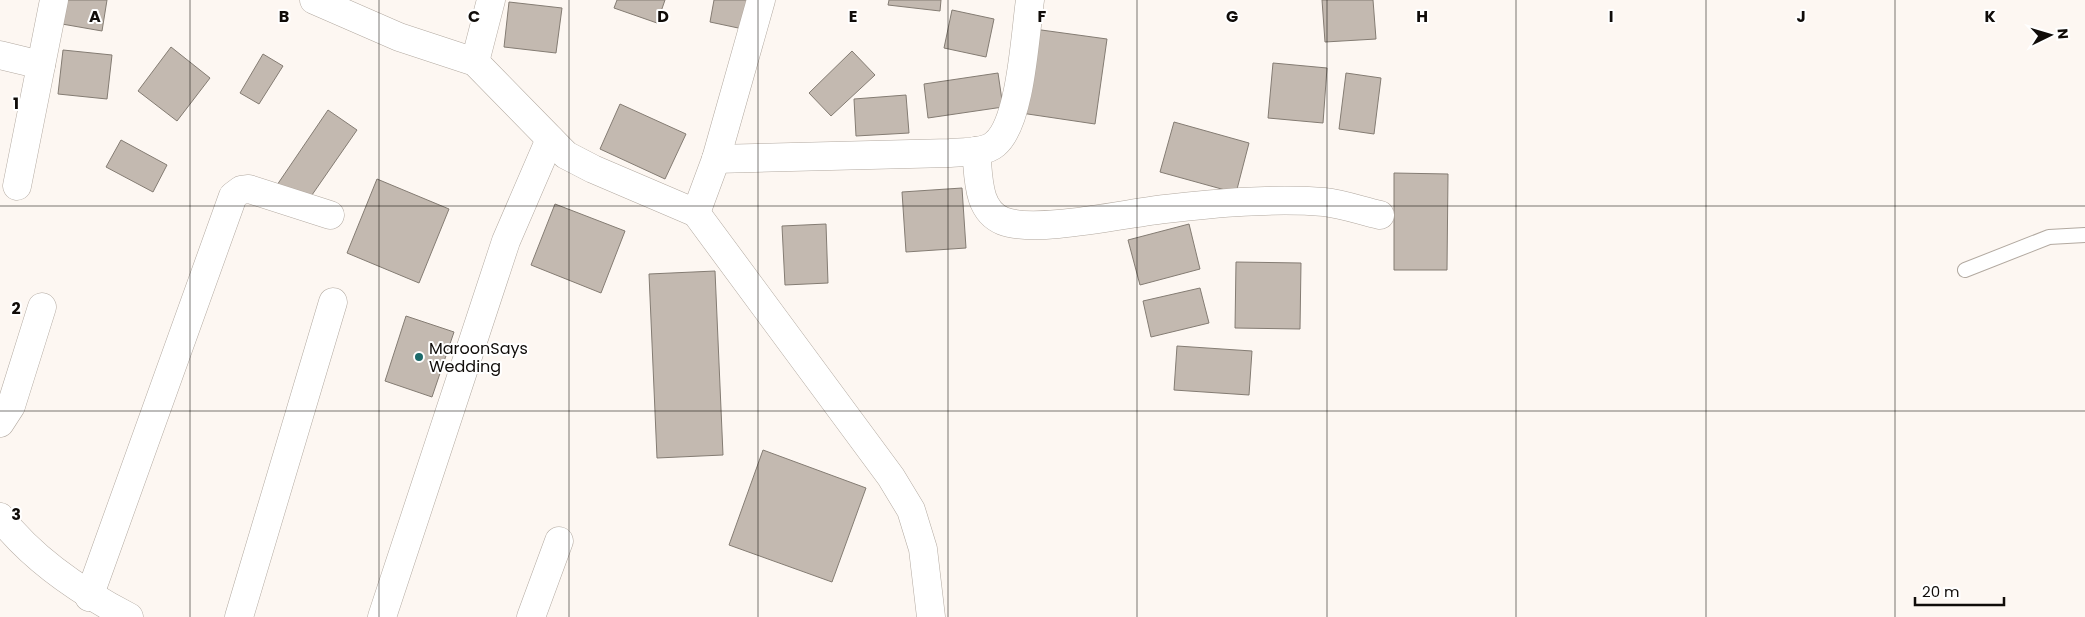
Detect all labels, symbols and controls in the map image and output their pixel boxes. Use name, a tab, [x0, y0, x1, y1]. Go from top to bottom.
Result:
text: A	[89, 5, 101, 28]
text: B	[279, 5, 289, 28]
text: C	[468, 5, 480, 28]
text: D	[657, 5, 669, 28]
text: E	[849, 5, 857, 28]
text: F	[1038, 5, 1047, 28]
text: G	[1226, 5, 1238, 28]
text: H	[1416, 5, 1428, 28]
text: I	[1609, 5, 1613, 28]
text: J	[1796, 5, 1806, 28]
text: K	[1984, 5, 1996, 28]
north arrow	[2025, 10, 2075, 60]
text: N	[2053, 28, 2073, 40]
text: 1	[13, 92, 19, 115]
text: 2	[11, 297, 21, 320]
place label: MaroonSays Wedding	[429, 337, 528, 378]
marker: MaroonSays Wedding	[413, 351, 425, 363]
text: 3	[11, 503, 21, 526]
scale bar	[1915, 574, 2004, 606]
text: 20 m	[1922, 581, 1960, 602]

